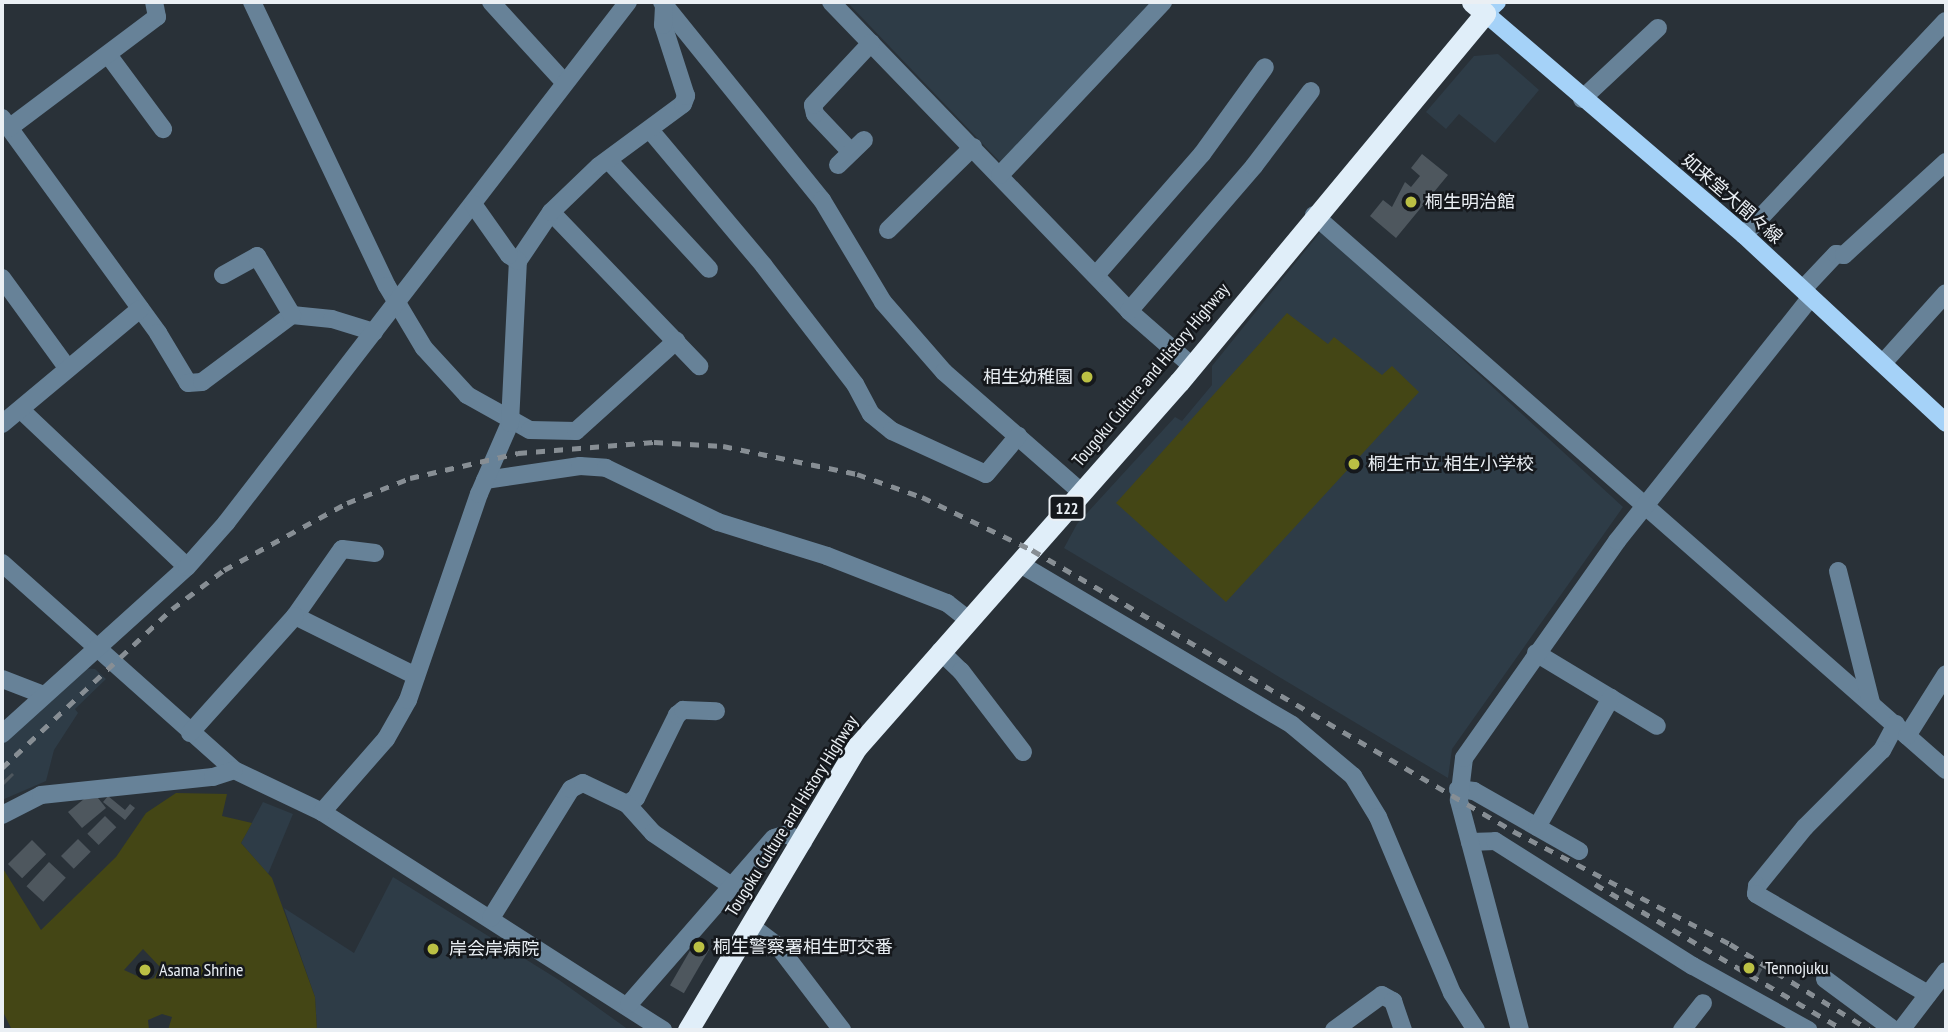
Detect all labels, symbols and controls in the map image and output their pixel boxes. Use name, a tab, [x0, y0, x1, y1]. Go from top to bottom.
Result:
street label: 如来堂大間々線	[1677, 150, 1787, 248]
place label: 桐生明治館	[1425, 191, 1515, 213]
marker: 桐生明治館	[1403, 194, 1419, 210]
street label: Tougoku Culture and History Highway	[1068, 279, 1234, 471]
place label: 相生幼稚園	[983, 366, 1073, 388]
marker: 相生幼稚園	[1079, 369, 1095, 385]
place label: 桐生市立 相生小学校	[1368, 453, 1534, 475]
marker: 桐生市立 相生小学校	[1346, 456, 1362, 472]
road number: 122	[1048, 495, 1086, 520]
street label: Tougoku Culture and History Highway	[721, 711, 863, 921]
place label: 桐生警察署相生町交番	[713, 936, 893, 958]
place label: 岸会岸病院	[449, 938, 539, 960]
marker: 岸会岸病院	[423, 939, 443, 959]
marker: 桐生警察署相生町交番	[691, 939, 707, 955]
place label: Tennojuku	[1765, 957, 1829, 979]
marker: Tennojuku	[1739, 958, 1759, 978]
place label: Asama Shrine	[159, 959, 243, 981]
marker: Asama Shrine	[137, 962, 153, 978]

